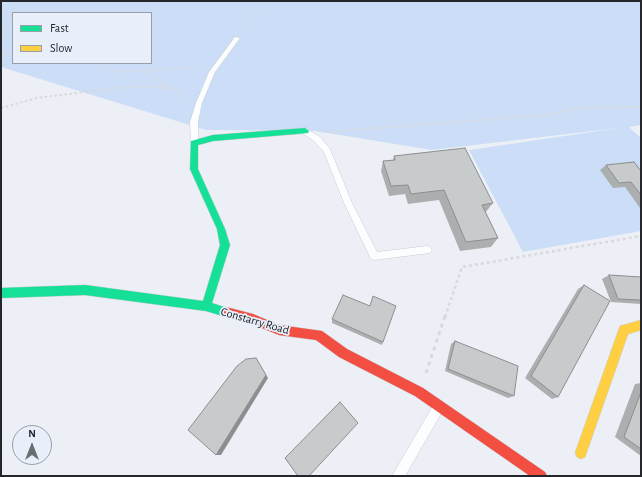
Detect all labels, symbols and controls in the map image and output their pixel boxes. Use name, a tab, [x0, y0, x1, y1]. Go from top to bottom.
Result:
legend	[12, 12, 152, 64]
text: Fast	[50, 22, 69, 34]
text: Slow	[50, 42, 72, 54]
street label: Constarry Road	[219, 304, 291, 338]
north arrow	[12, 425, 52, 465]
text: N	[28, 428, 36, 439]

